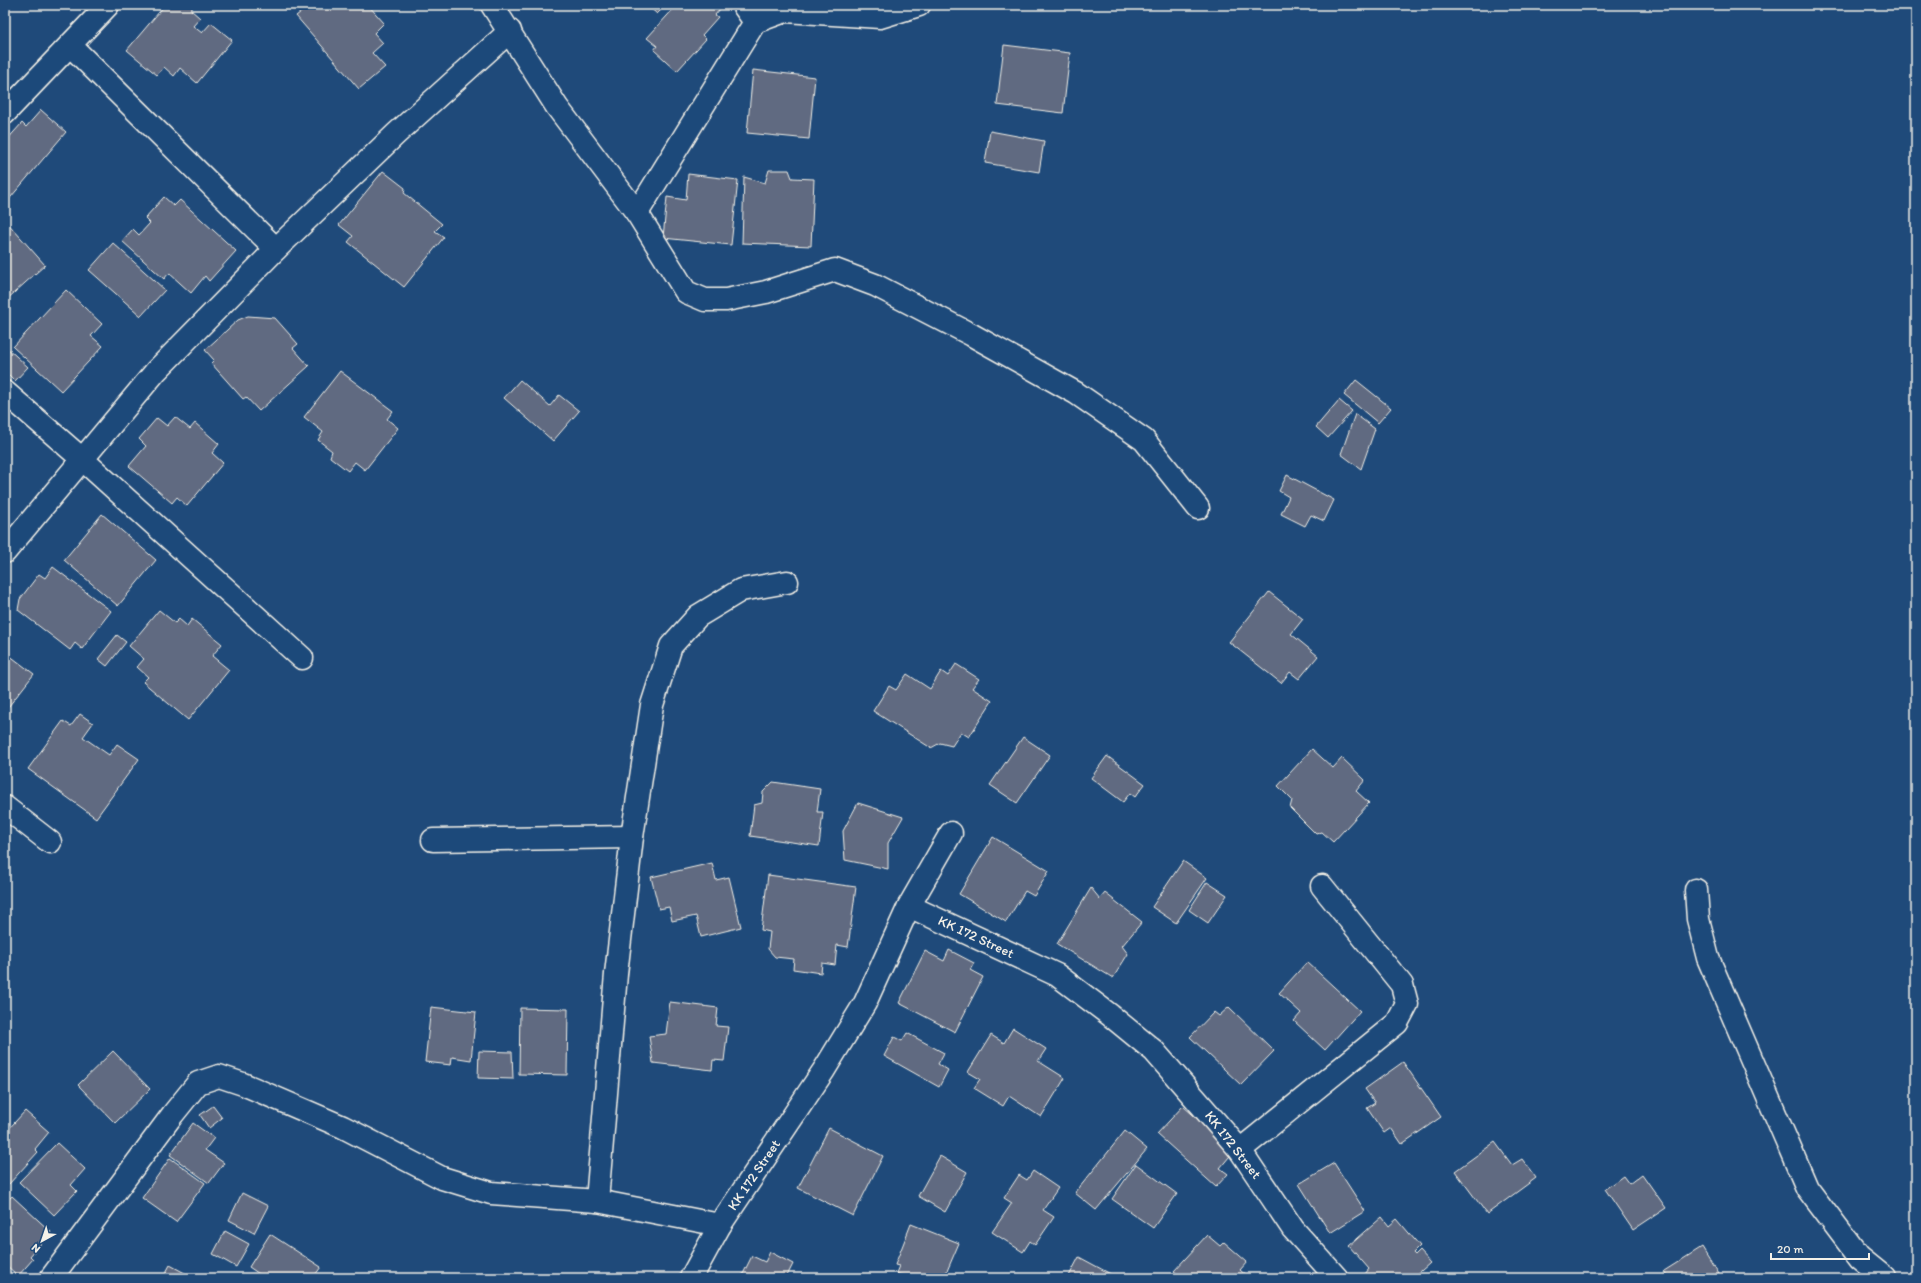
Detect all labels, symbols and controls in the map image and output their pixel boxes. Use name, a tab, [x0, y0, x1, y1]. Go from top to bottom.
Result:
street label: KK 172 Street	[935, 912, 1017, 962]
street label: KK 172 Street	[1201, 1108, 1265, 1182]
street label: KK 172 Street	[724, 1136, 784, 1214]
north arrow	[22, 1221, 62, 1261]
scale bar	[1771, 1235, 1869, 1261]
text: N	[29, 1241, 43, 1256]
text: 20 m	[1777, 1242, 1804, 1256]

